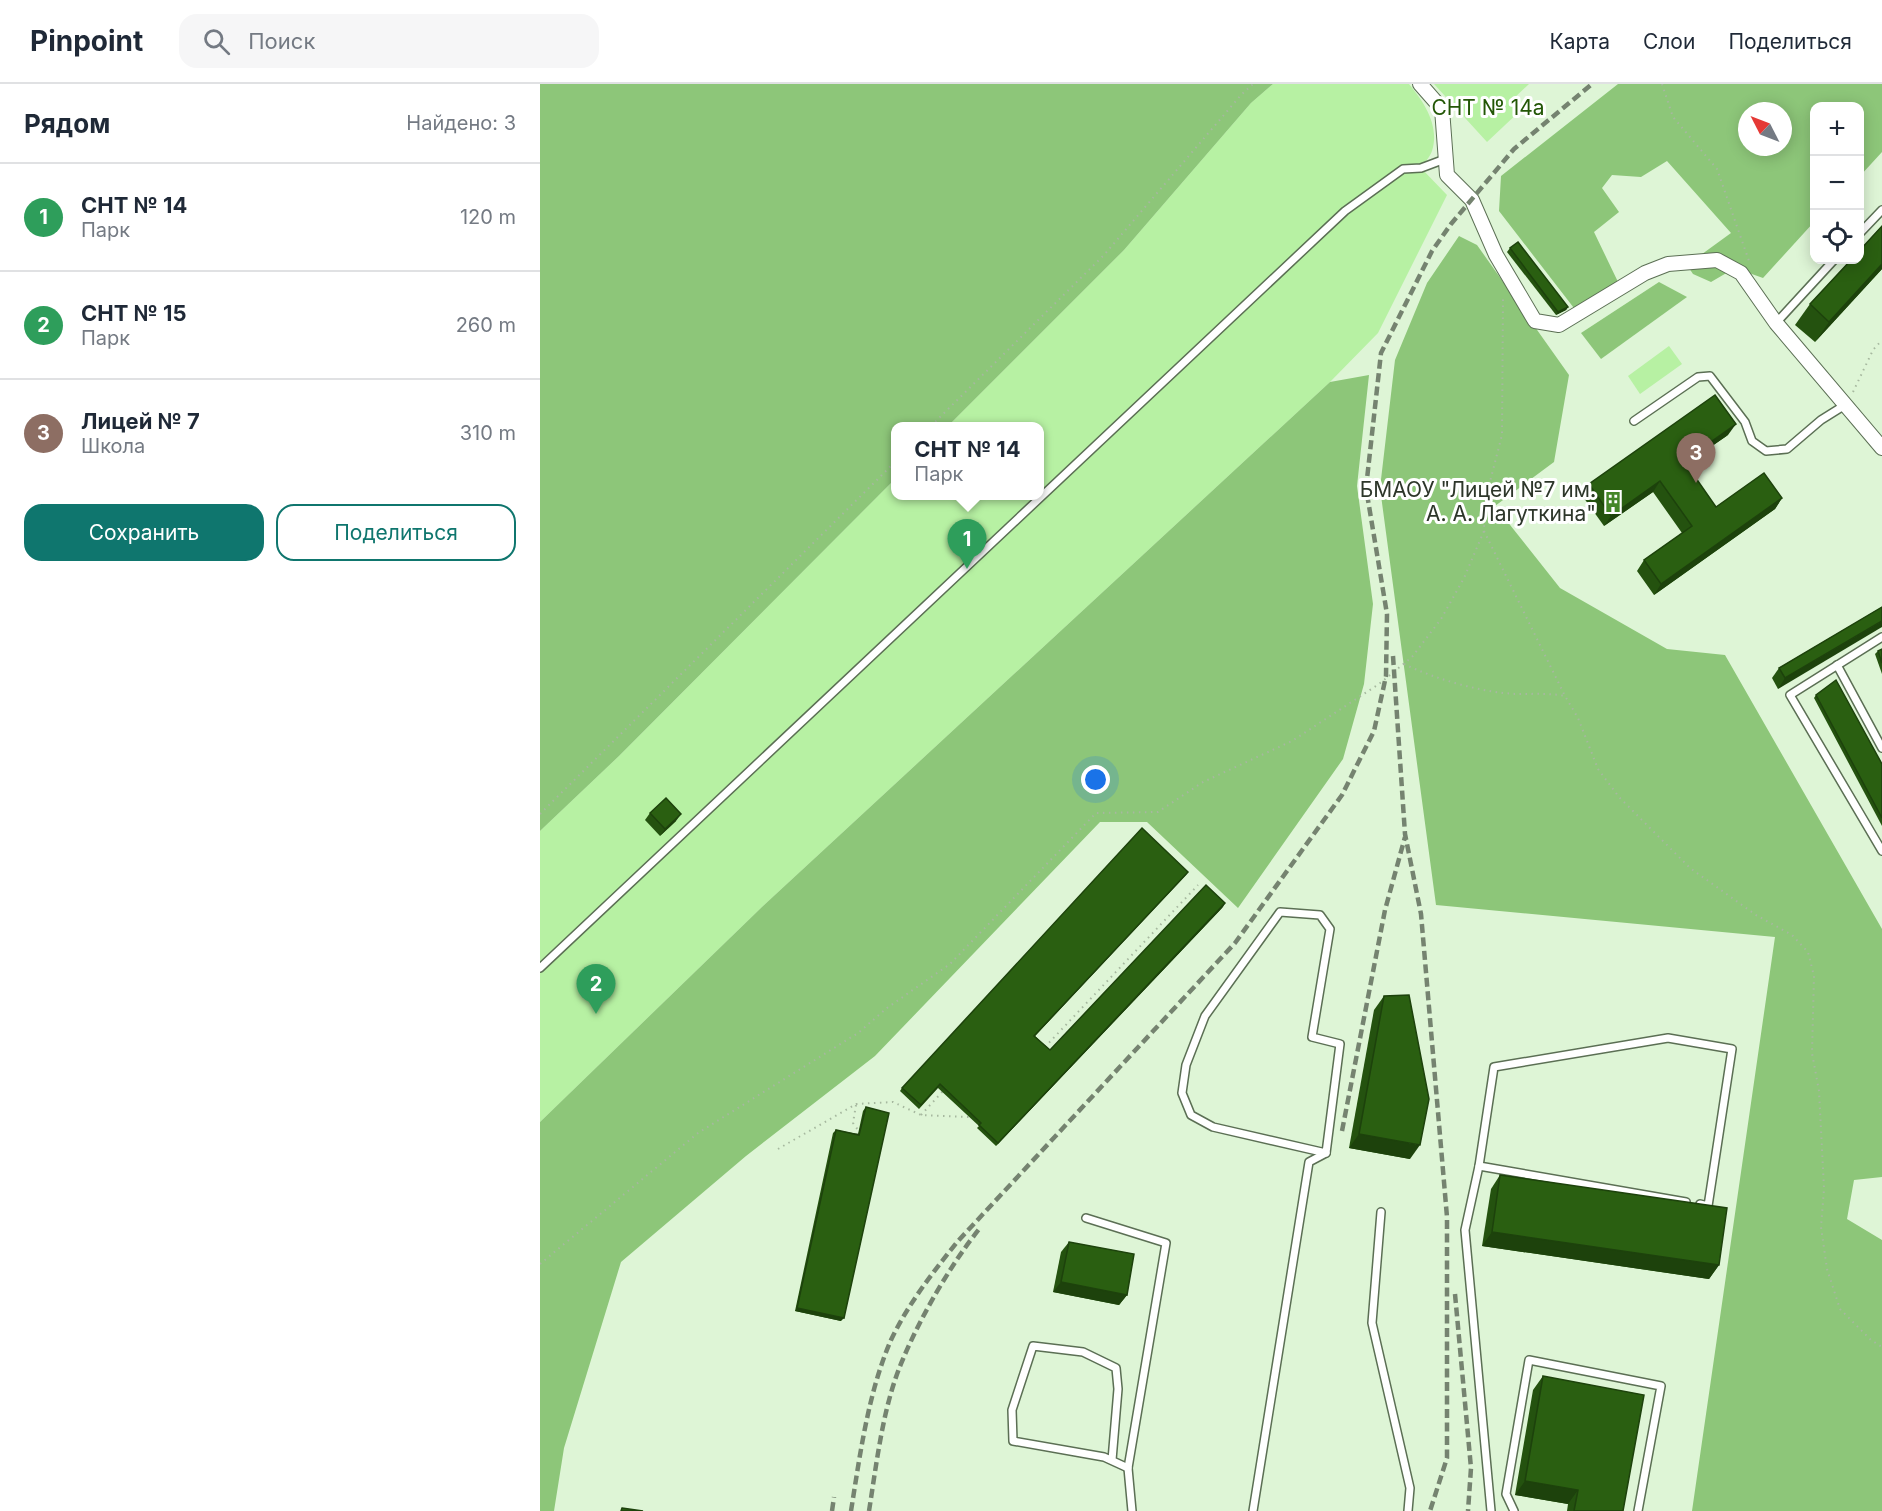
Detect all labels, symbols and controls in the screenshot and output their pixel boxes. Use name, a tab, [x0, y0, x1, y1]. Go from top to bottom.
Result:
search box	[179, 14, 599, 68]
text: Pinpoint	[30, 24, 143, 58]
icon: search	[200, 25, 233, 58]
text: Поиск	[248, 28, 315, 54]
text: Карта	[1550, 29, 1610, 54]
text: Слои	[1643, 29, 1695, 54]
text: Поделиться	[1728, 29, 1852, 54]
park label: СНТ № 14а	[1431, 95, 1545, 120]
north arrow	[1738, 102, 1792, 156]
map controls	[1810, 102, 1864, 264]
button: +	[1810, 102, 1864, 156]
text: Рядом	[24, 108, 110, 139]
text: Найдено: 3	[406, 111, 516, 135]
button: −	[1810, 156, 1864, 210]
text: СНТ № 14	[81, 192, 187, 218]
text: 1	[39, 205, 48, 229]
text: 120 m	[460, 205, 516, 229]
button: locate	[1810, 210, 1864, 264]
text: Парк	[81, 218, 130, 242]
text: СНТ № 15	[81, 300, 187, 326]
text: 2	[37, 313, 50, 337]
text: 260 m	[456, 313, 516, 337]
text: Парк	[81, 326, 130, 350]
text: Лицей № 7	[81, 408, 200, 434]
text: 3	[37, 421, 50, 445]
text: 310 m	[460, 421, 516, 445]
popup	[891, 422, 1044, 500]
text: Школа	[81, 434, 145, 458]
pin: 3	[1676, 434, 1716, 483]
text: СНТ № 14	[914, 436, 1021, 462]
text: Парк	[914, 462, 963, 486]
place label: БМАОУ "Лицей №7 им. А. А. Лагуткина"	[1360, 477, 1596, 526]
building icon: БМАОУ "Лицей №7 им. А. А. Лагуткина"	[1601, 490, 1625, 514]
button: Сохранить	[24, 504, 264, 561]
button: Поделиться	[276, 504, 516, 561]
pin: 1	[948, 520, 986, 569]
your location	[1081, 765, 1110, 794]
pin: 2	[576, 964, 616, 1014]

